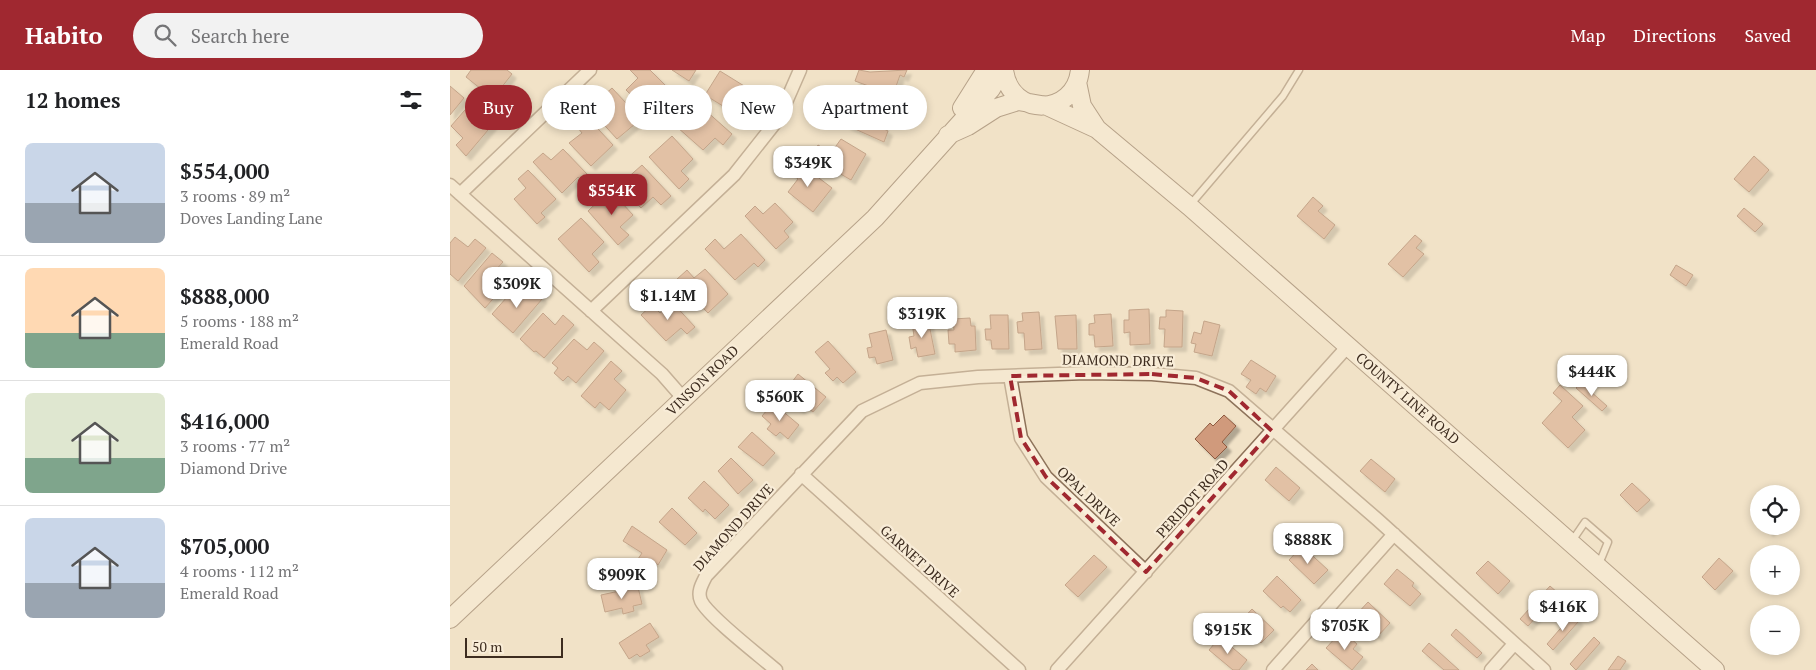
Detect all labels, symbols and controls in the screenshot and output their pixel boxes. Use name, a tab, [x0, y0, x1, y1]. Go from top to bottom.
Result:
search box	[133, 13, 483, 58]
text: Habito	[25, 19, 103, 51]
icon: search	[151, 21, 179, 49]
text: Search here	[191, 23, 290, 48]
text: Map	[1570, 23, 1605, 47]
text: Directions	[1633, 23, 1716, 47]
text: Saved	[1744, 23, 1791, 47]
chip: Buy	[465, 85, 532, 130]
chip: Rent	[542, 85, 615, 130]
chip: Filters	[625, 85, 712, 130]
chip: New	[722, 85, 793, 130]
chip: Apartment	[803, 85, 927, 130]
text: 12 homes	[25, 86, 121, 114]
icon: filters	[397, 86, 425, 114]
pin: $349K	[773, 146, 843, 188]
text: $349K	[784, 151, 832, 173]
text: $554,000	[180, 157, 269, 185]
icon: home	[65, 163, 125, 223]
pin: $554K	[577, 174, 647, 216]
text: $554K	[588, 179, 636, 201]
text: 3 rooms · 89 m²	[180, 185, 290, 207]
text: Doves Landing Lane	[180, 207, 323, 229]
pin: $309K	[482, 266, 552, 309]
text: $309K	[493, 272, 541, 294]
pin: $1.14M	[627, 278, 709, 321]
text: $888,000	[180, 282, 269, 310]
text: $1.14M	[640, 284, 696, 306]
icon: home	[65, 288, 125, 348]
pin: $319K	[887, 296, 957, 339]
text: $319K	[898, 302, 946, 324]
text: 5 rooms · 188 m²	[180, 310, 299, 332]
text: Emerald Road	[180, 332, 279, 354]
street label: VINSON ROAD	[662, 341, 742, 419]
street label: COUNTY LINE ROAD	[1352, 348, 1464, 448]
street label: DIAMOND DRIVE	[1062, 350, 1174, 370]
pin: $444K	[1557, 354, 1627, 397]
text: $444K	[1568, 360, 1616, 382]
pin: $560K	[745, 380, 815, 422]
text: $560K	[756, 385, 804, 407]
text: $416,000	[180, 407, 269, 435]
icon: home	[65, 413, 125, 473]
text: 3 rooms · 77 m²	[180, 435, 290, 457]
street label: PERIDOT ROAD	[1152, 454, 1233, 541]
text: Diamond Drive	[180, 457, 287, 479]
street label: OPAL DRIVE	[1053, 462, 1125, 530]
street label: DIAMOND DRIVE	[688, 479, 778, 575]
map controls	[1750, 485, 1800, 655]
button: locate	[1750, 485, 1800, 535]
street label: GARNET DRIVE	[876, 520, 964, 602]
pin: $888K	[1273, 522, 1343, 565]
text: $888K	[1284, 528, 1332, 550]
text: $705,000	[180, 532, 269, 560]
icon: home	[65, 538, 125, 598]
button: +	[1750, 545, 1800, 595]
pin: $909K	[587, 558, 657, 600]
text: 4 rooms · 112 m²	[180, 560, 299, 582]
text: $909K	[598, 563, 646, 585]
text: Emerald Road	[180, 582, 279, 604]
pin: $416K	[1528, 590, 1598, 632]
text: $416K	[1539, 595, 1587, 617]
button: −	[1750, 605, 1800, 655]
pin: $705K	[1310, 608, 1380, 651]
pin: $915K	[1193, 612, 1263, 655]
text: $705K	[1321, 614, 1369, 636]
text: $915K	[1204, 618, 1252, 640]
scale bar	[465, 635, 562, 658]
text: 50 m	[472, 637, 502, 656]

